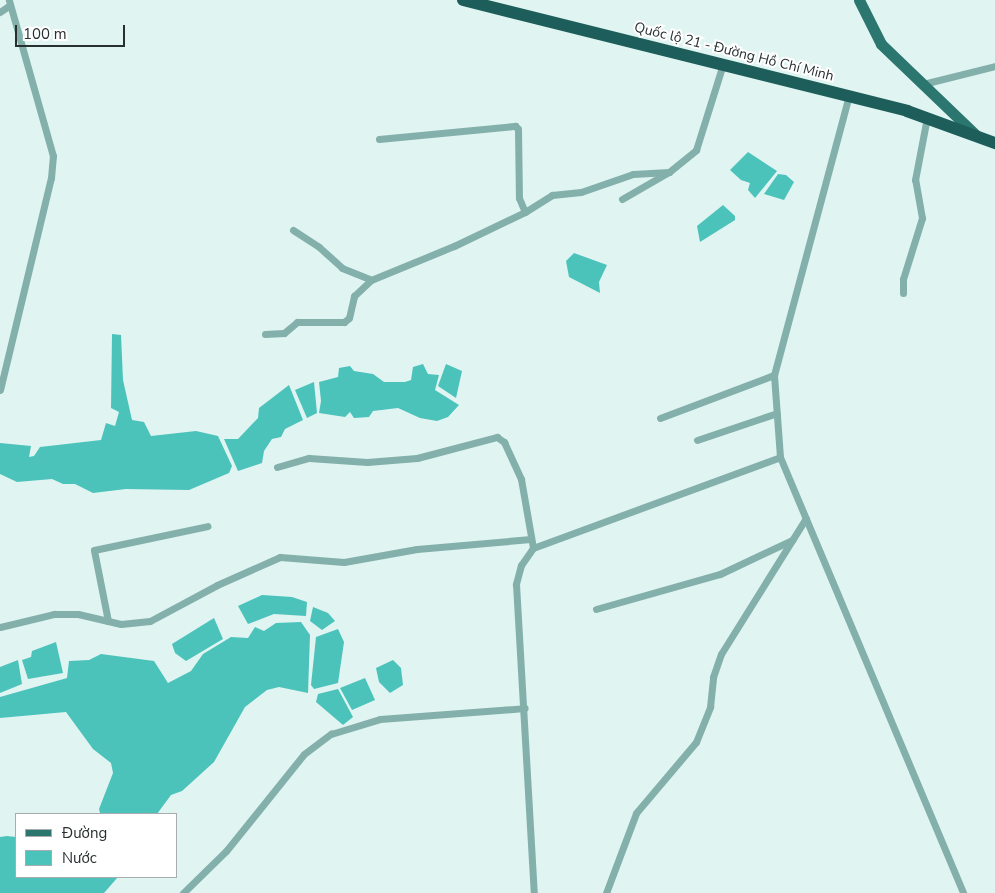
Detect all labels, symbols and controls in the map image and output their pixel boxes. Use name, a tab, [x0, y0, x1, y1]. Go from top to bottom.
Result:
scale bar	[18, 15, 128, 47]
street label: Quốc lộ 21 - Đường Hồ Chí Minh	[633, 19, 835, 85]
text: 100 m	[23, 24, 67, 44]
legend	[15, 813, 178, 878]
text: Đường	[62, 823, 107, 843]
text: Nước	[62, 848, 97, 868]

